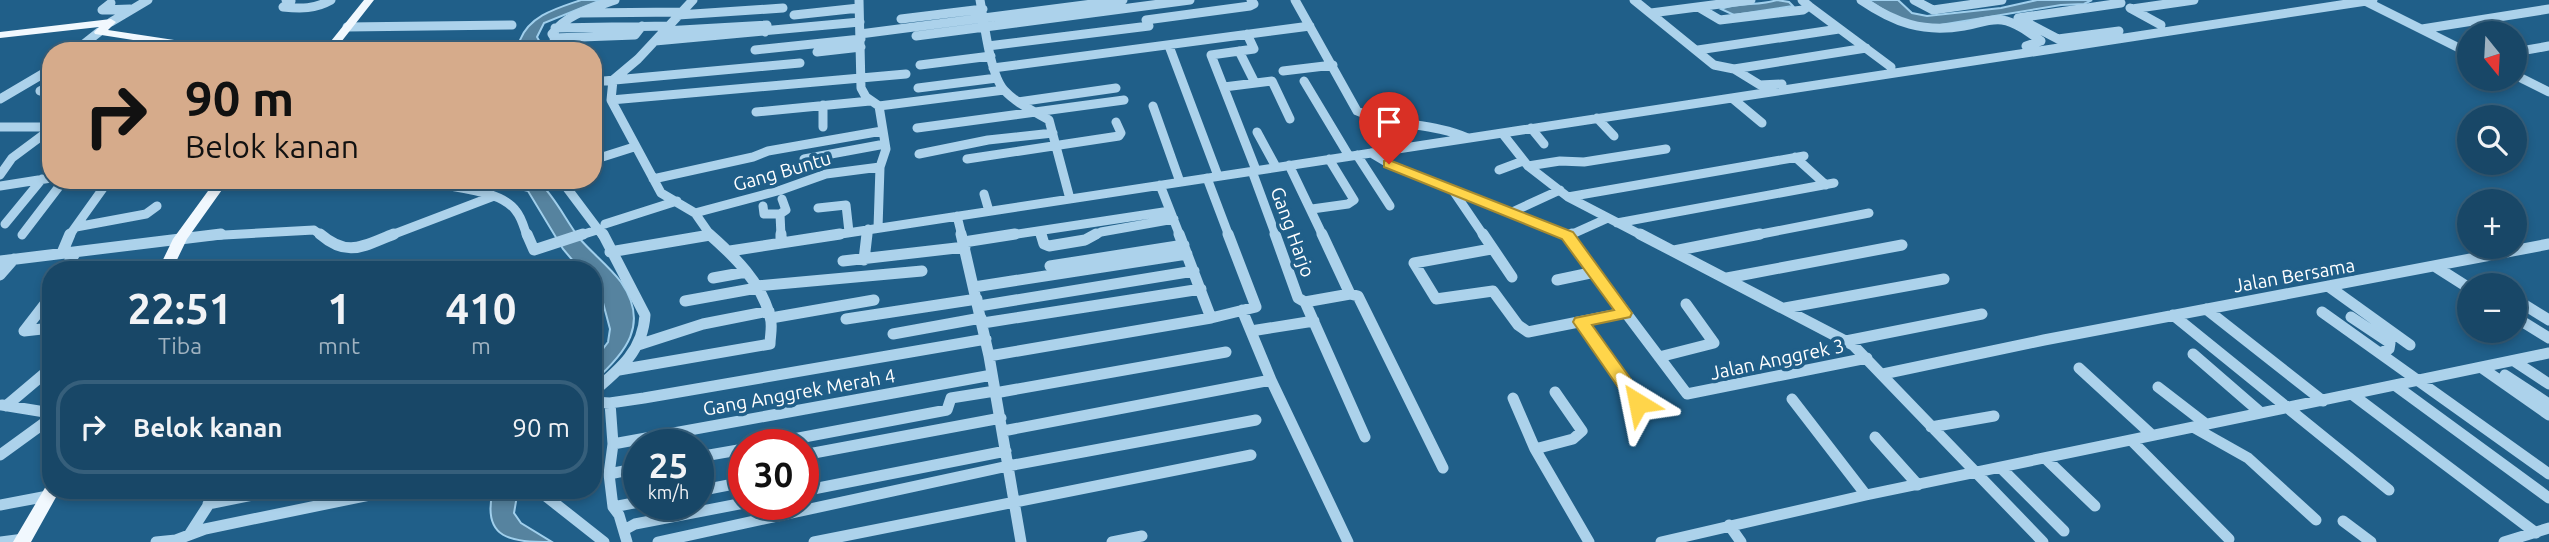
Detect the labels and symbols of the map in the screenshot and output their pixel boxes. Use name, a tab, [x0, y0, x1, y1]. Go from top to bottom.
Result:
north arrow	[2457, 21, 2527, 91]
pin	[1359, 92, 1419, 164]
street label: Gang Buntu	[731, 147, 833, 195]
street label: Gang Harjo	[1267, 184, 1319, 280]
street label: Jalan Bersama	[2232, 253, 2356, 297]
street label: Jalan Anggrek 3	[1708, 334, 1846, 384]
street label: Gang Anggrek Merah 4	[701, 364, 897, 420]
position arrow	[1601, 366, 1675, 440]
speed limit sign: 30	[728, 429, 819, 520]

